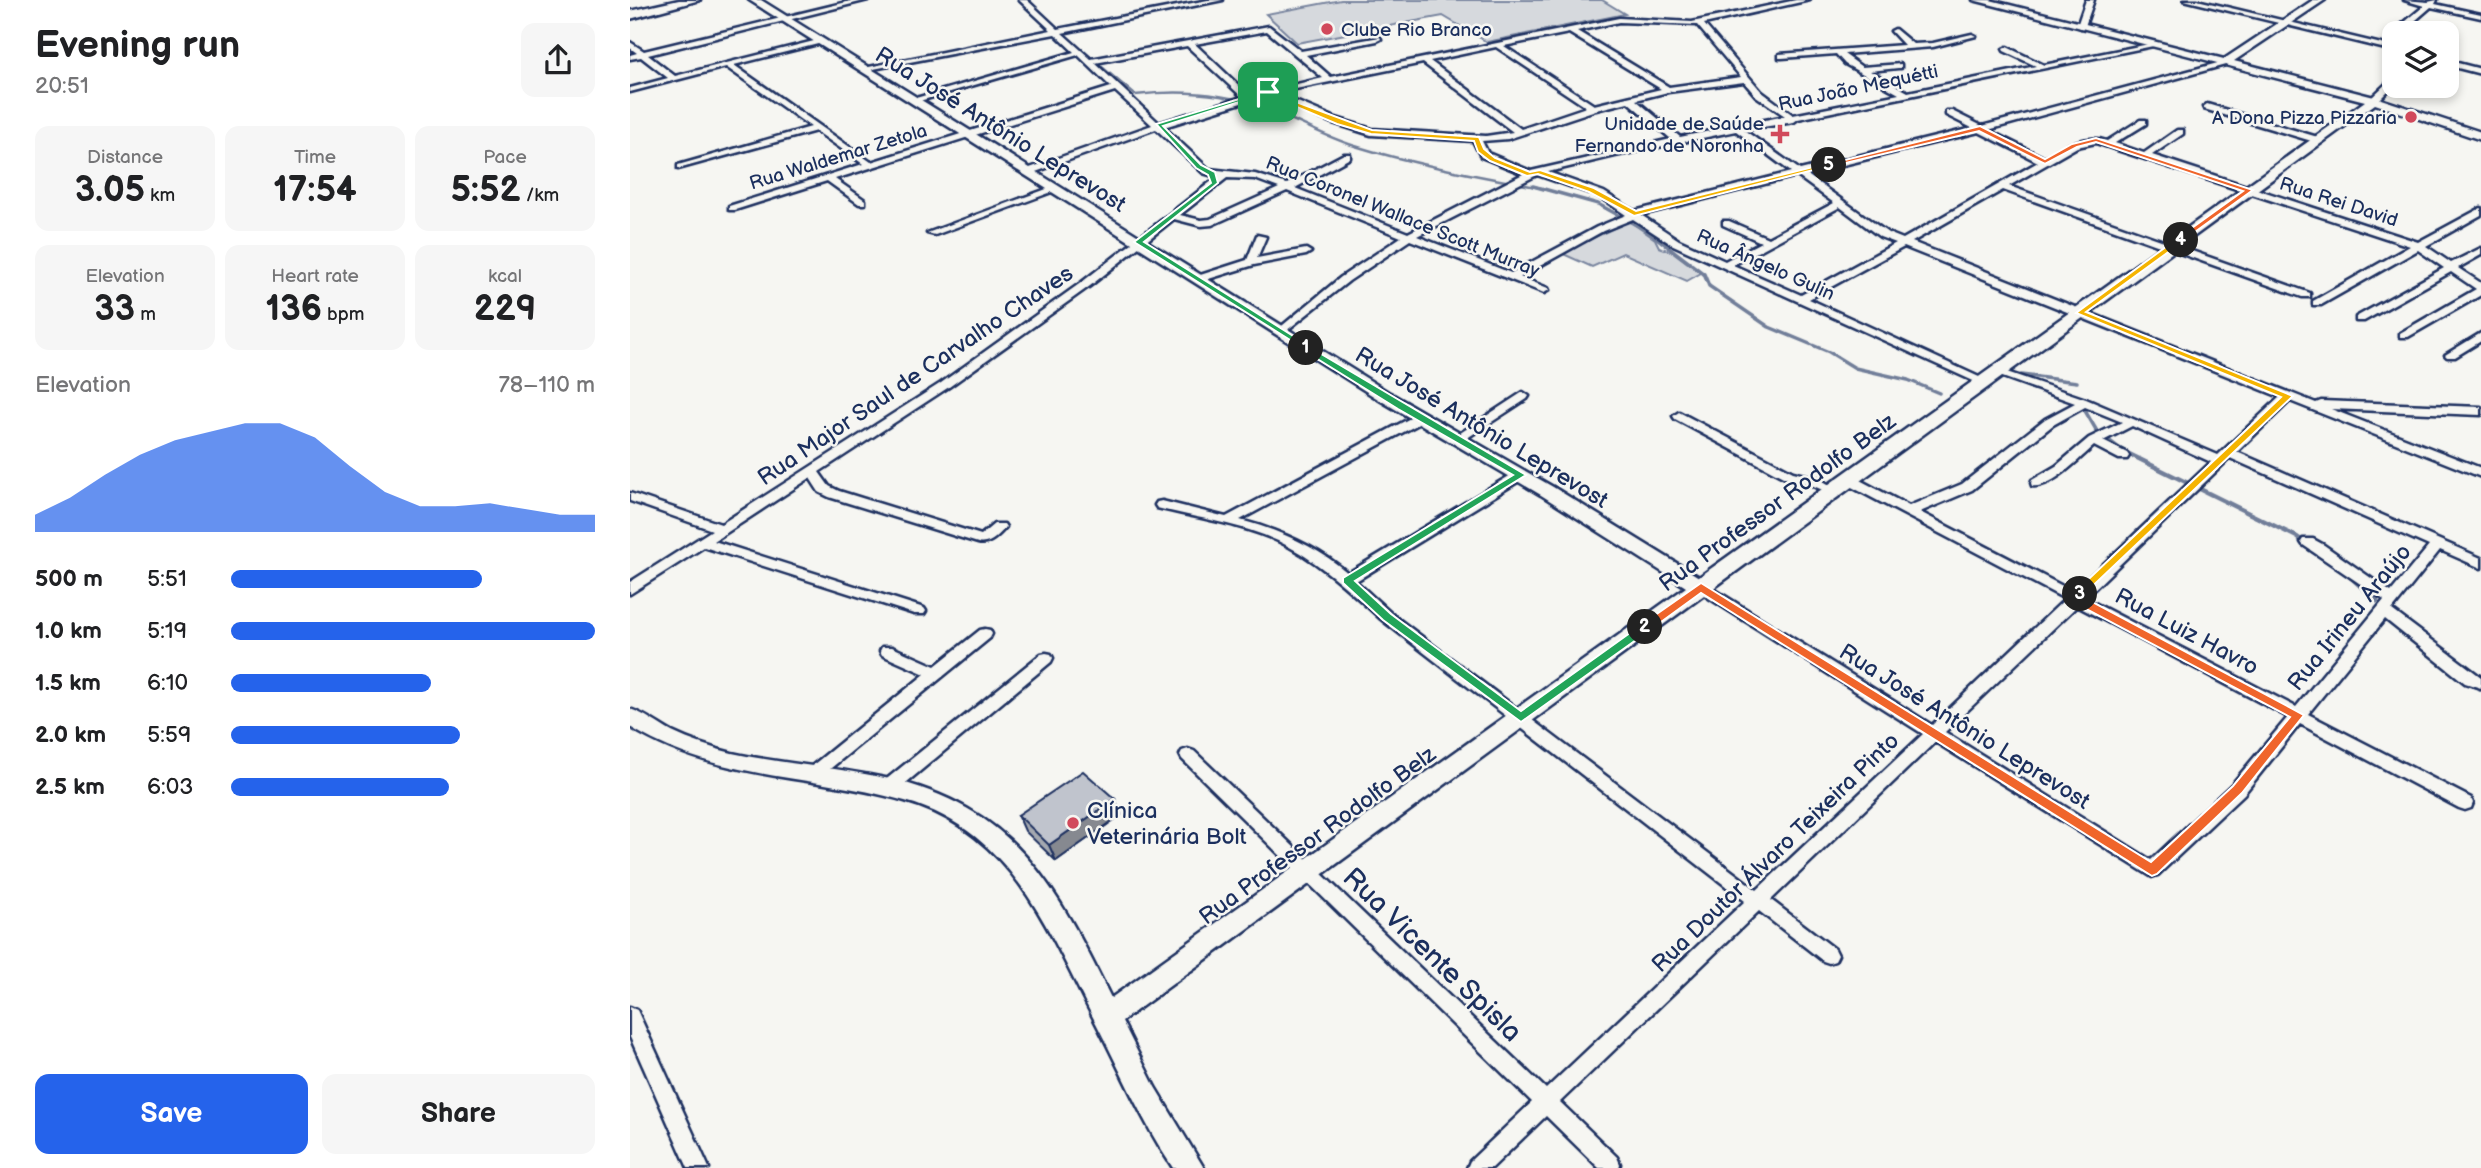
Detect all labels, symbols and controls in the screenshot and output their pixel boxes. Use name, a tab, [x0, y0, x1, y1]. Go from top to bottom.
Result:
place label: Clube Rio Branco	[1341, 19, 1492, 42]
marker: Clube Rio Branco	[1319, 21, 1335, 37]
map controls	[2382, 21, 2459, 98]
button: layers	[2382, 21, 2459, 98]
text: Evening run	[35, 23, 240, 68]
button: share	[521, 23, 595, 97]
street label: Rua José Antônio Leprevost	[870, 41, 1131, 219]
street label: Rua João Mequétti	[1776, 60, 1940, 117]
pin	[1238, 62, 1298, 122]
text: 20:51	[35, 72, 89, 100]
icon: arrive	[1249, 73, 1287, 111]
place label: A Dona Pizza Pizzaria	[2212, 107, 2397, 130]
marker: A Dona Pizza Pizzaria	[2403, 109, 2419, 125]
place label: Unidade de Saúde Fernando de Noronha	[1575, 113, 1764, 158]
street label: Rua Waldemar Zetola	[747, 119, 930, 195]
marker: Unidade de Saúde Fernando de Noronha	[1770, 124, 1790, 144]
text: Distance	[87, 146, 163, 169]
text: Time	[294, 146, 336, 169]
text: Pace	[483, 146, 527, 169]
pin: 5	[1812, 148, 1846, 182]
street label: Rua Coronel Wallace Scott Murray	[1262, 152, 1543, 283]
text: 5	[1823, 153, 1834, 176]
text: 3.05	[75, 169, 145, 212]
text: 17:54	[273, 169, 357, 212]
text: 5:52	[451, 169, 521, 212]
street label: Rua Rei David	[2276, 172, 2401, 232]
text: km	[145, 184, 175, 207]
text: /km	[521, 184, 559, 207]
pin: 4	[2164, 222, 2198, 258]
street label: Rua Ângelo Gulin	[1693, 224, 1838, 306]
text: 4	[2175, 228, 2186, 251]
street label: Rua Major Saul de Carvalho Chaves	[753, 260, 1079, 492]
text: Elevation	[85, 265, 165, 288]
text: Heart rate	[271, 265, 359, 288]
text: kcal	[488, 265, 522, 288]
text: 33	[94, 288, 135, 331]
text: 136	[266, 288, 322, 331]
text: 229	[474, 288, 536, 331]
text: m	[135, 303, 156, 326]
text: bpm	[322, 303, 364, 326]
pin: 1	[1288, 330, 1324, 366]
text: 1	[1302, 336, 1310, 359]
street label: Rua José Antônio Leprevost	[1350, 341, 1613, 515]
text: Elevation	[35, 371, 131, 399]
text: 78–110 m	[499, 371, 595, 399]
street label: Rua Professor Rodolfo Belz	[1654, 407, 1902, 598]
street label: Rua Irineu Araújo	[2282, 539, 2418, 697]
text: 500 m	[35, 565, 103, 593]
text: 5:51	[147, 565, 187, 593]
pin: 3	[2062, 576, 2098, 612]
text: 3	[2074, 582, 2085, 605]
street label: Rua Luiz Havro	[2110, 582, 2263, 682]
pin: 2	[1628, 610, 1662, 644]
text: 2	[1639, 615, 1650, 638]
text: 1.0 km	[35, 617, 102, 645]
text: 5:19	[147, 617, 187, 645]
street label: Rua José Antônio Leprevost	[1834, 638, 2095, 816]
text: 1.5 km	[35, 669, 101, 697]
text: 6:10	[147, 669, 188, 697]
text: 2.0 km	[35, 721, 106, 749]
text: 5:59	[147, 721, 191, 749]
street label: Rua Doutor Álvaro Teixeira Pinto	[1646, 727, 1905, 978]
street label: Rua Professor Rodolfo Belz	[1194, 740, 1442, 931]
text: 2.5 km	[35, 773, 105, 801]
text: 6:03	[147, 773, 193, 801]
place label: Clínica Veterinária Bolt	[1087, 797, 1247, 851]
marker: Clínica Veterinária Bolt	[1065, 815, 1081, 831]
street label: Rua Vicente Spisla	[1336, 861, 1528, 1049]
button: Save	[35, 1074, 308, 1154]
button: Share	[322, 1074, 595, 1154]

